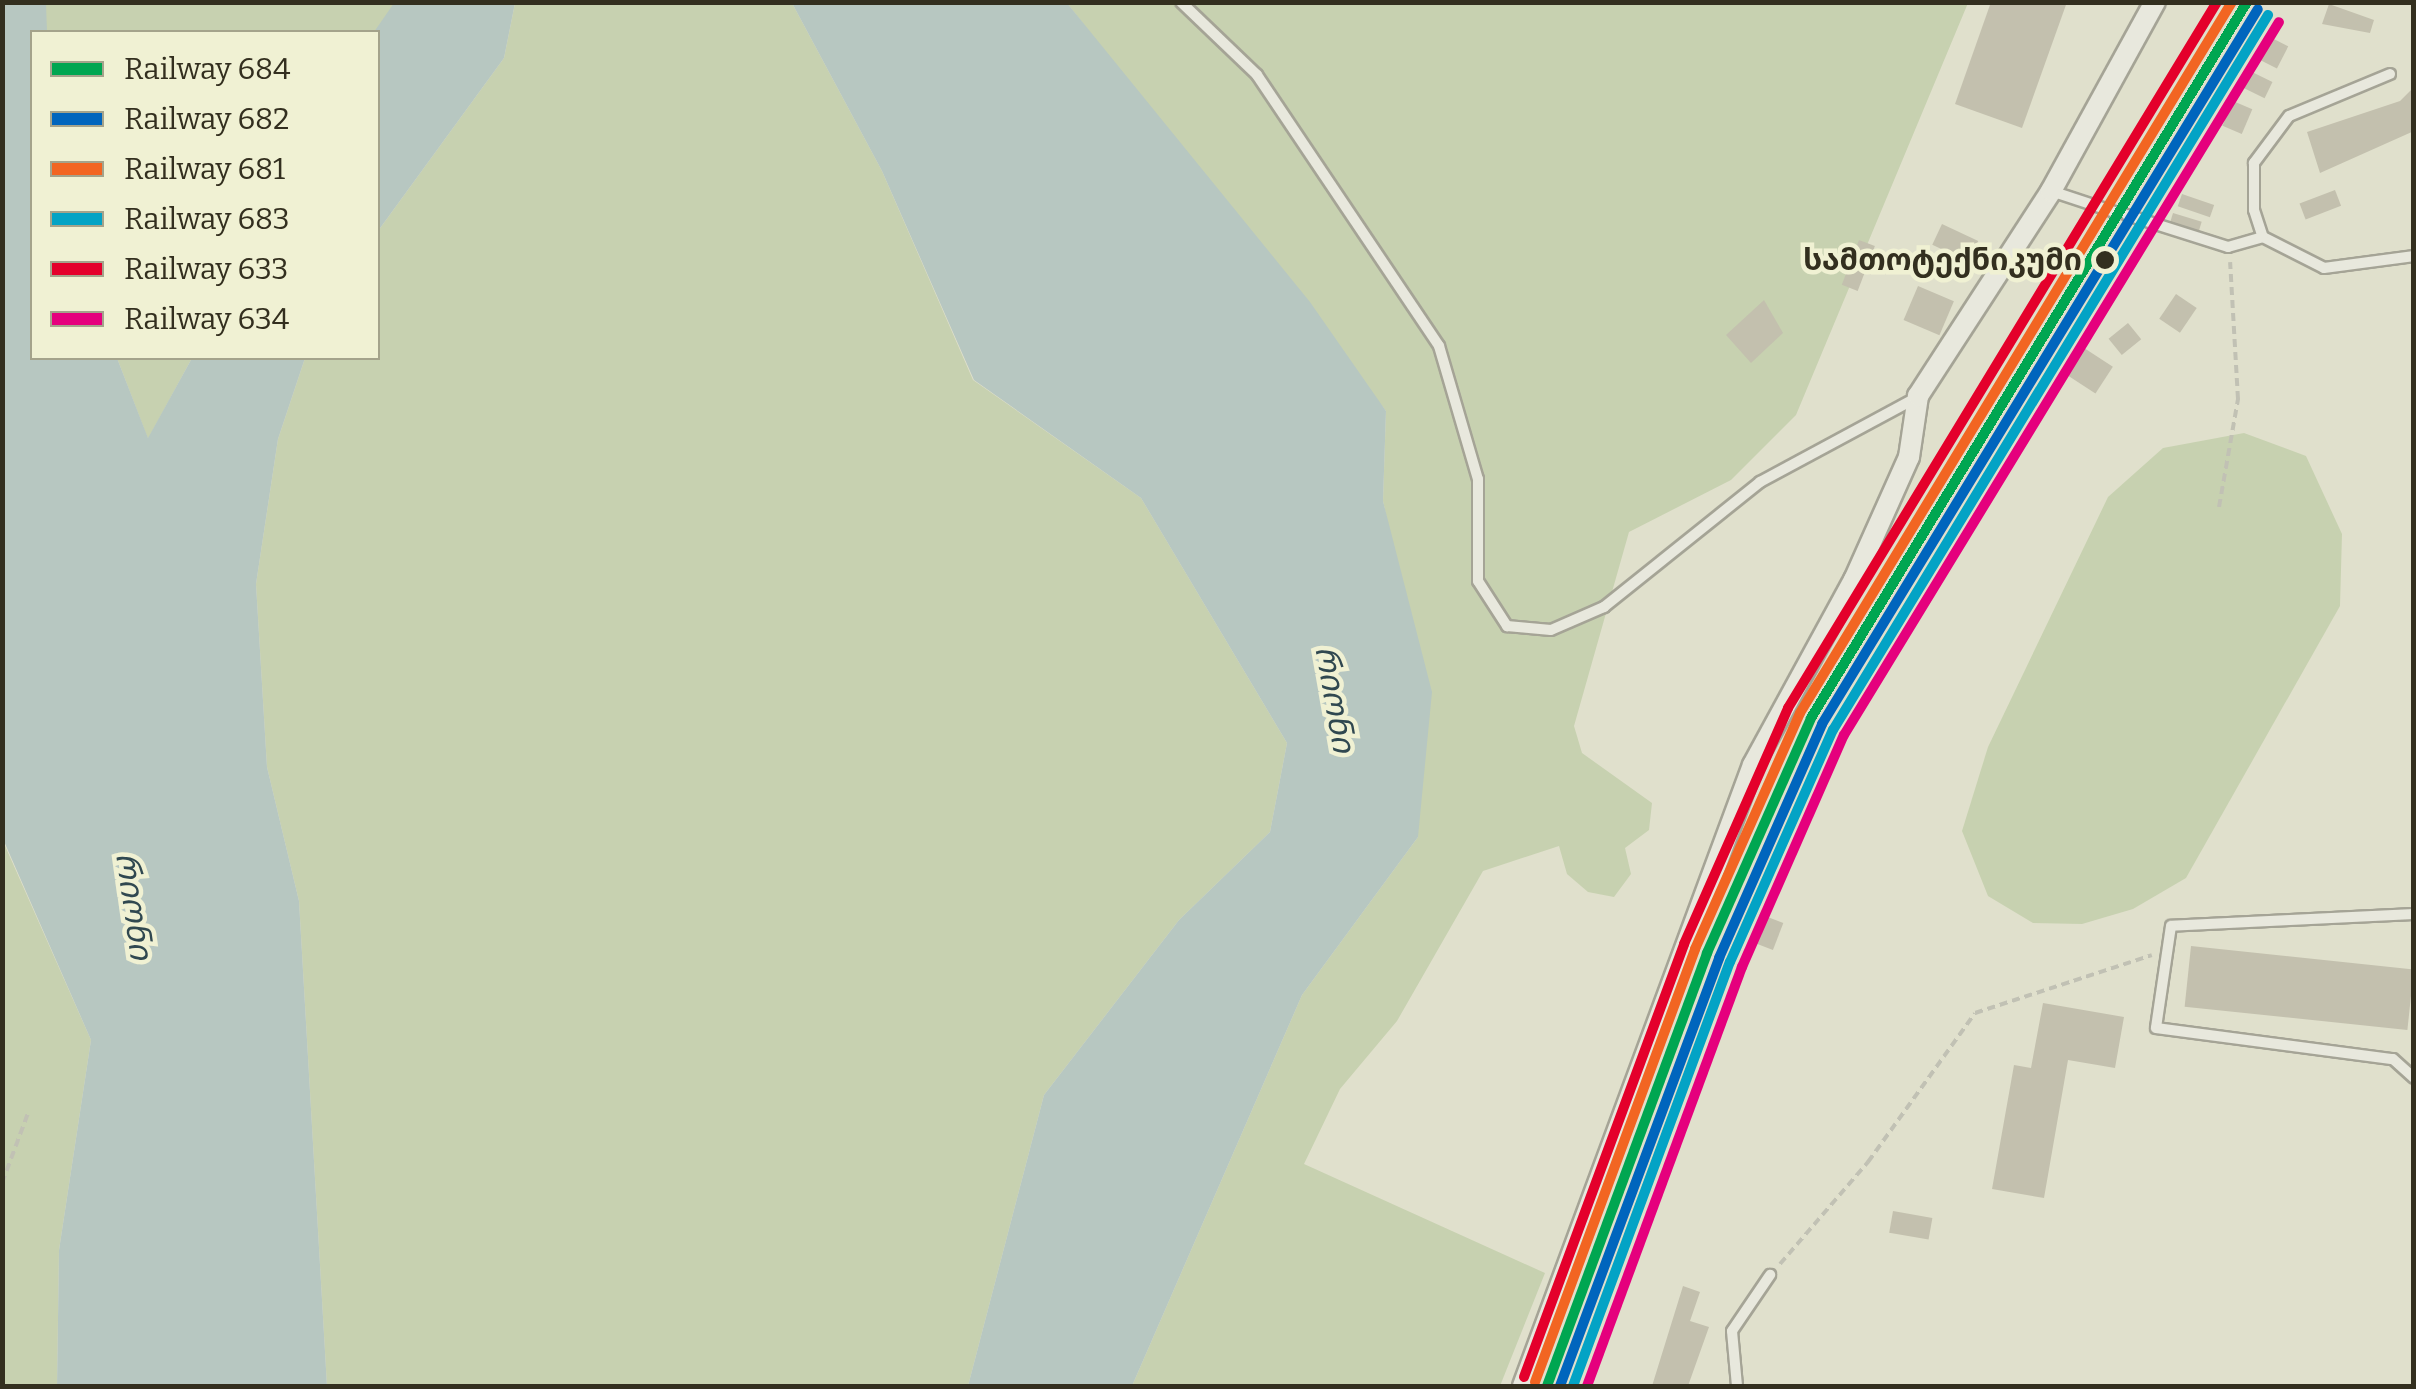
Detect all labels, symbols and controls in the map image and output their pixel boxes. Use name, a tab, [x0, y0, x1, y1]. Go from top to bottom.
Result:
legend	[30, 30, 380, 360]
text: Railway 684	[124, 51, 291, 87]
text: Railway 682	[124, 101, 289, 137]
text: Railway 681	[124, 151, 285, 187]
text: Railway 683	[124, 201, 290, 237]
place label: სამთოტექნიკუმი	[1803, 242, 2082, 278]
marker: სამთოტექნიკუმი	[2092, 247, 2118, 273]
text: Railway 633	[124, 251, 288, 287]
text: Railway 634	[124, 301, 289, 337]
water label: რიონი	[1307, 643, 1363, 755]
water label: რიონი	[108, 850, 160, 962]

